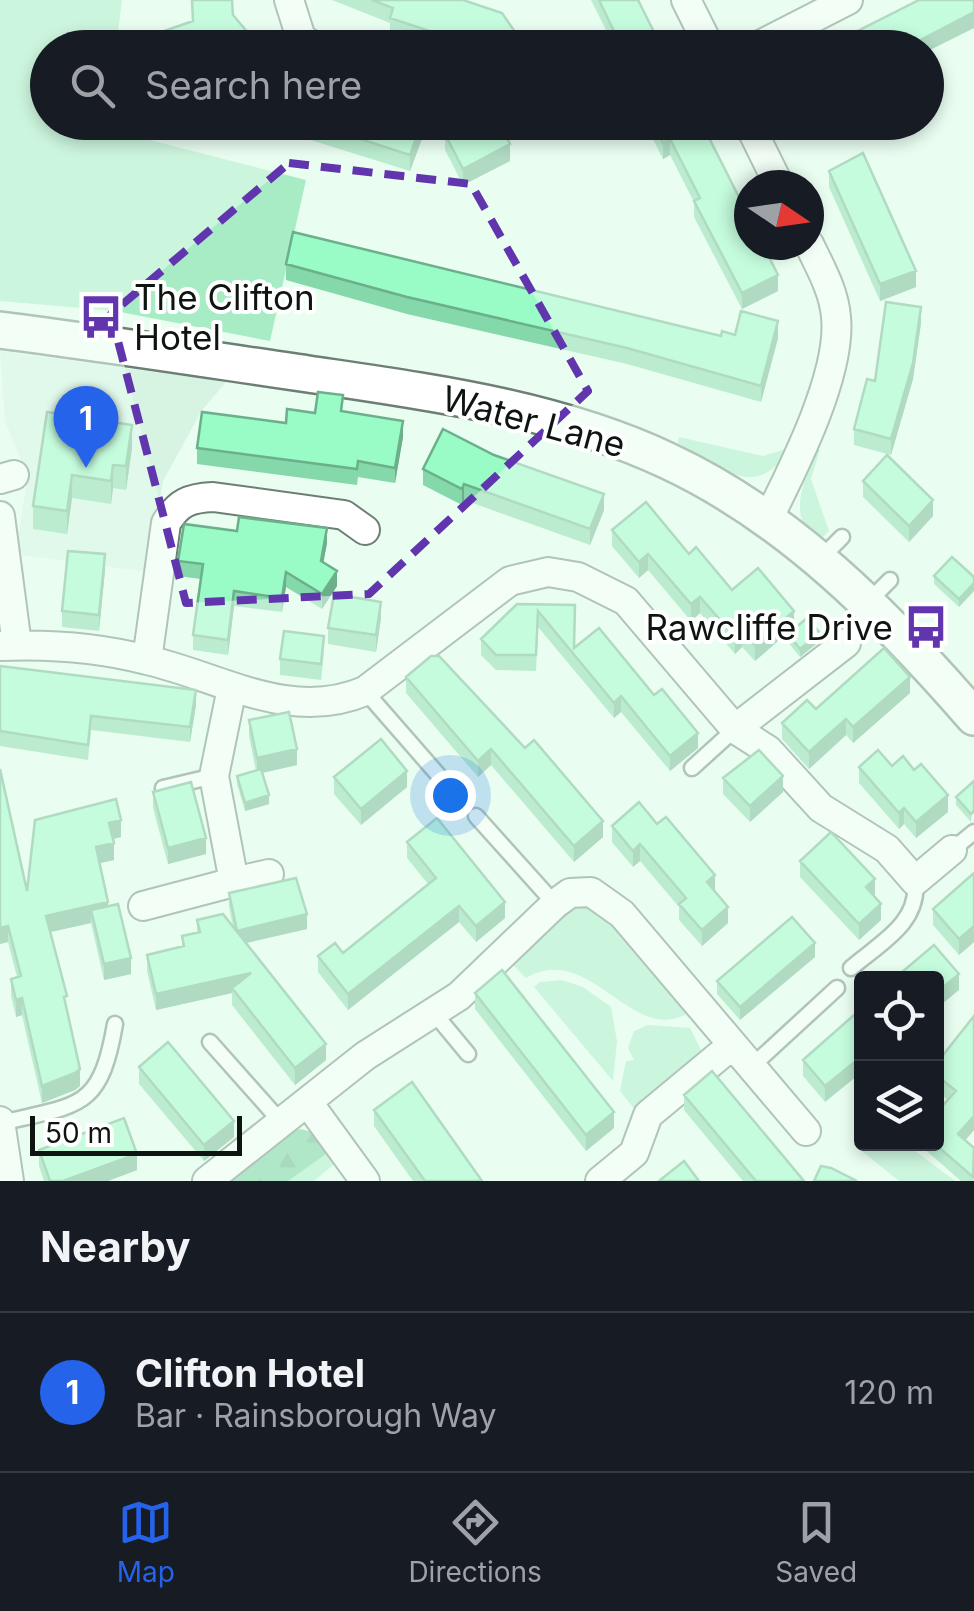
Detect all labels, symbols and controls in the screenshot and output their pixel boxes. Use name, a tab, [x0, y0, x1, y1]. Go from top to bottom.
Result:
search box	[30, 30, 944, 140]
icon: search	[65, 58, 120, 113]
text: Search here	[145, 62, 362, 108]
north arrow	[734, 170, 824, 260]
place label: The Clifton Hotel	[134, 276, 315, 358]
bus stop icon: The Clifton Hotel	[77, 293, 125, 341]
street label: Water Lane	[438, 376, 630, 466]
pin: 1	[54, 386, 118, 468]
bus stop icon: Rawcliffe Drive	[902, 603, 950, 651]
place label: Rawcliffe Drive	[645, 606, 893, 648]
your location	[425, 770, 476, 821]
map controls	[854, 971, 944, 1151]
button: locate	[854, 971, 944, 1061]
button: layers	[854, 1061, 944, 1151]
scale bar	[30, 1111, 242, 1156]
text: 50 m	[45, 1116, 112, 1150]
text: Nearby	[40, 1221, 191, 1272]
text: Clifton Hotel	[135, 1350, 365, 1396]
text: 1	[66, 1373, 79, 1412]
text: 120 m	[844, 1373, 934, 1412]
text: Bar · Rainsborough Way	[135, 1396, 496, 1435]
tab: Map	[117, 1495, 175, 1589]
tab: Directions	[408, 1495, 542, 1589]
tab: Saved	[775, 1495, 857, 1589]

